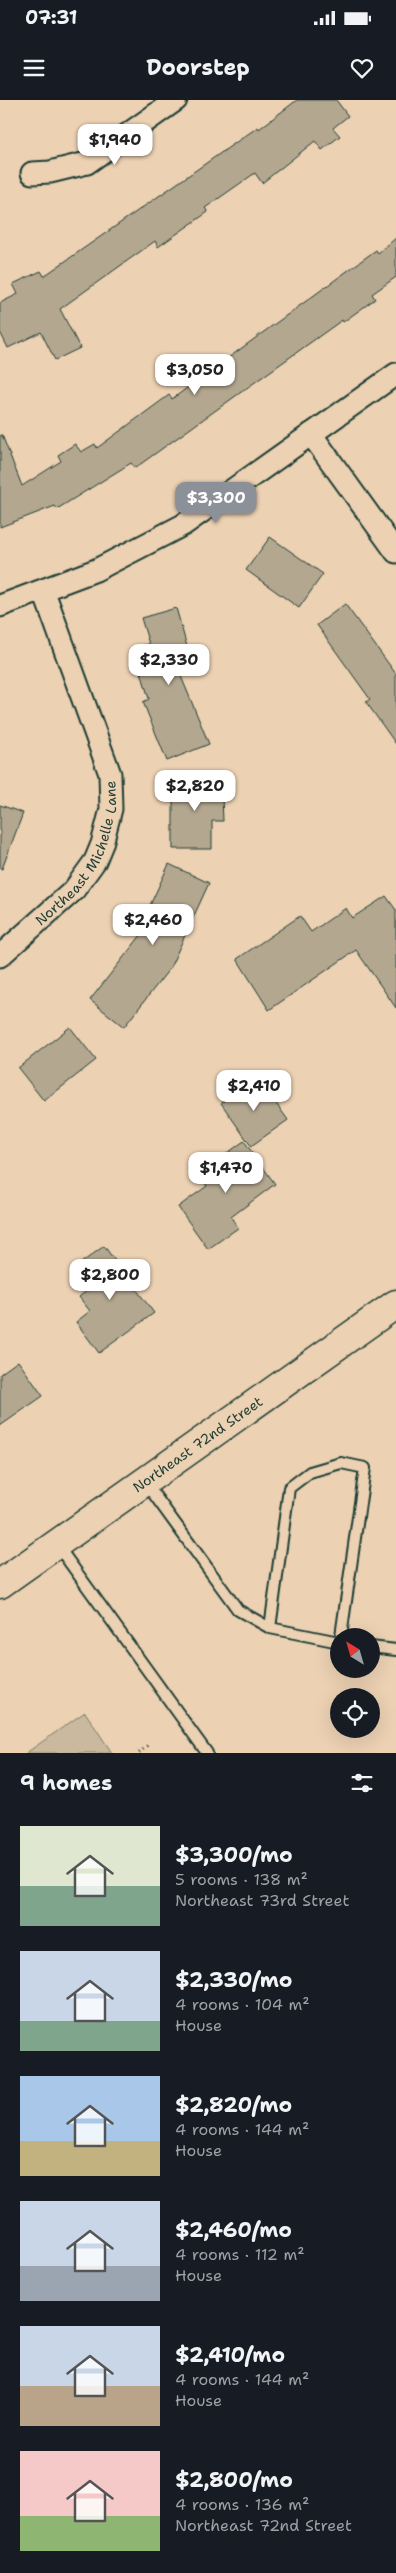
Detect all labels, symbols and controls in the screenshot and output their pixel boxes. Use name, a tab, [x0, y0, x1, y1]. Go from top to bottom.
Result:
text: 07:31	[25, 5, 77, 30]
text: Doorstep	[146, 53, 250, 82]
icon: menu	[20, 54, 48, 82]
icon: heart	[348, 54, 376, 82]
pin: $1,940	[74, 123, 156, 166]
text: $1,940	[89, 129, 141, 150]
pin: $3,050	[154, 354, 236, 396]
text: $3,050	[166, 359, 224, 380]
pin: $3,300	[175, 482, 257, 524]
text: $3,300	[186, 487, 246, 508]
pin: $2,330	[128, 644, 210, 686]
text: $2,330	[139, 649, 199, 670]
pin: $2,820	[154, 770, 236, 812]
text: $2,820	[166, 775, 224, 796]
street label: Northeast Michelle Lane	[31, 780, 121, 929]
pin: $2,460	[112, 904, 194, 946]
text: $2,460	[124, 909, 182, 930]
pin: $2,410	[213, 1070, 295, 1112]
text: $2,410	[227, 1075, 281, 1096]
pin: $1,470	[185, 1152, 267, 1194]
text: $1,470	[199, 1157, 253, 1178]
pin: $2,800	[69, 1258, 151, 1301]
text: $2,800	[80, 1264, 140, 1285]
street label: Northeast 72nd Street	[129, 1392, 266, 1496]
north arrow	[330, 1628, 380, 1678]
map controls	[330, 1628, 380, 1738]
button: locate	[330, 1688, 380, 1738]
text: 9 homes	[20, 1769, 112, 1797]
icon: filters	[348, 1769, 376, 1797]
text: $3,300/mo	[175, 1841, 293, 1869]
icon: home	[60, 1846, 120, 1906]
text: 5 rooms · 138 m²	[175, 1869, 308, 1890]
text: Northeast 73rd Street	[175, 1890, 349, 1911]
text: $2,330/mo	[175, 1966, 292, 1994]
icon: home	[60, 1971, 120, 2031]
text: 4 rooms · 104 m²	[175, 1994, 310, 2015]
text: House	[175, 2015, 222, 2036]
text: $2,820/mo	[175, 2091, 292, 2119]
icon: home	[60, 2096, 120, 2156]
text: 4 rooms · 144 m²	[175, 2119, 309, 2140]
text: House	[175, 2140, 222, 2161]
text: $2,460/mo	[175, 2216, 292, 2244]
icon: home	[60, 2221, 120, 2281]
text: 4 rooms · 112 m²	[175, 2244, 305, 2265]
text: House	[175, 2265, 222, 2286]
text: $2,410/mo	[175, 2341, 285, 2369]
icon: home	[60, 2346, 120, 2406]
text: 4 rooms · 144 m²	[175, 2369, 309, 2390]
text: House	[175, 2390, 222, 2411]
text: $2,800/mo	[175, 2466, 293, 2494]
icon: home	[60, 2471, 120, 2531]
text: 4 rooms · 136 m²	[175, 2494, 309, 2515]
text: Northeast 72nd Street	[175, 2515, 352, 2536]

